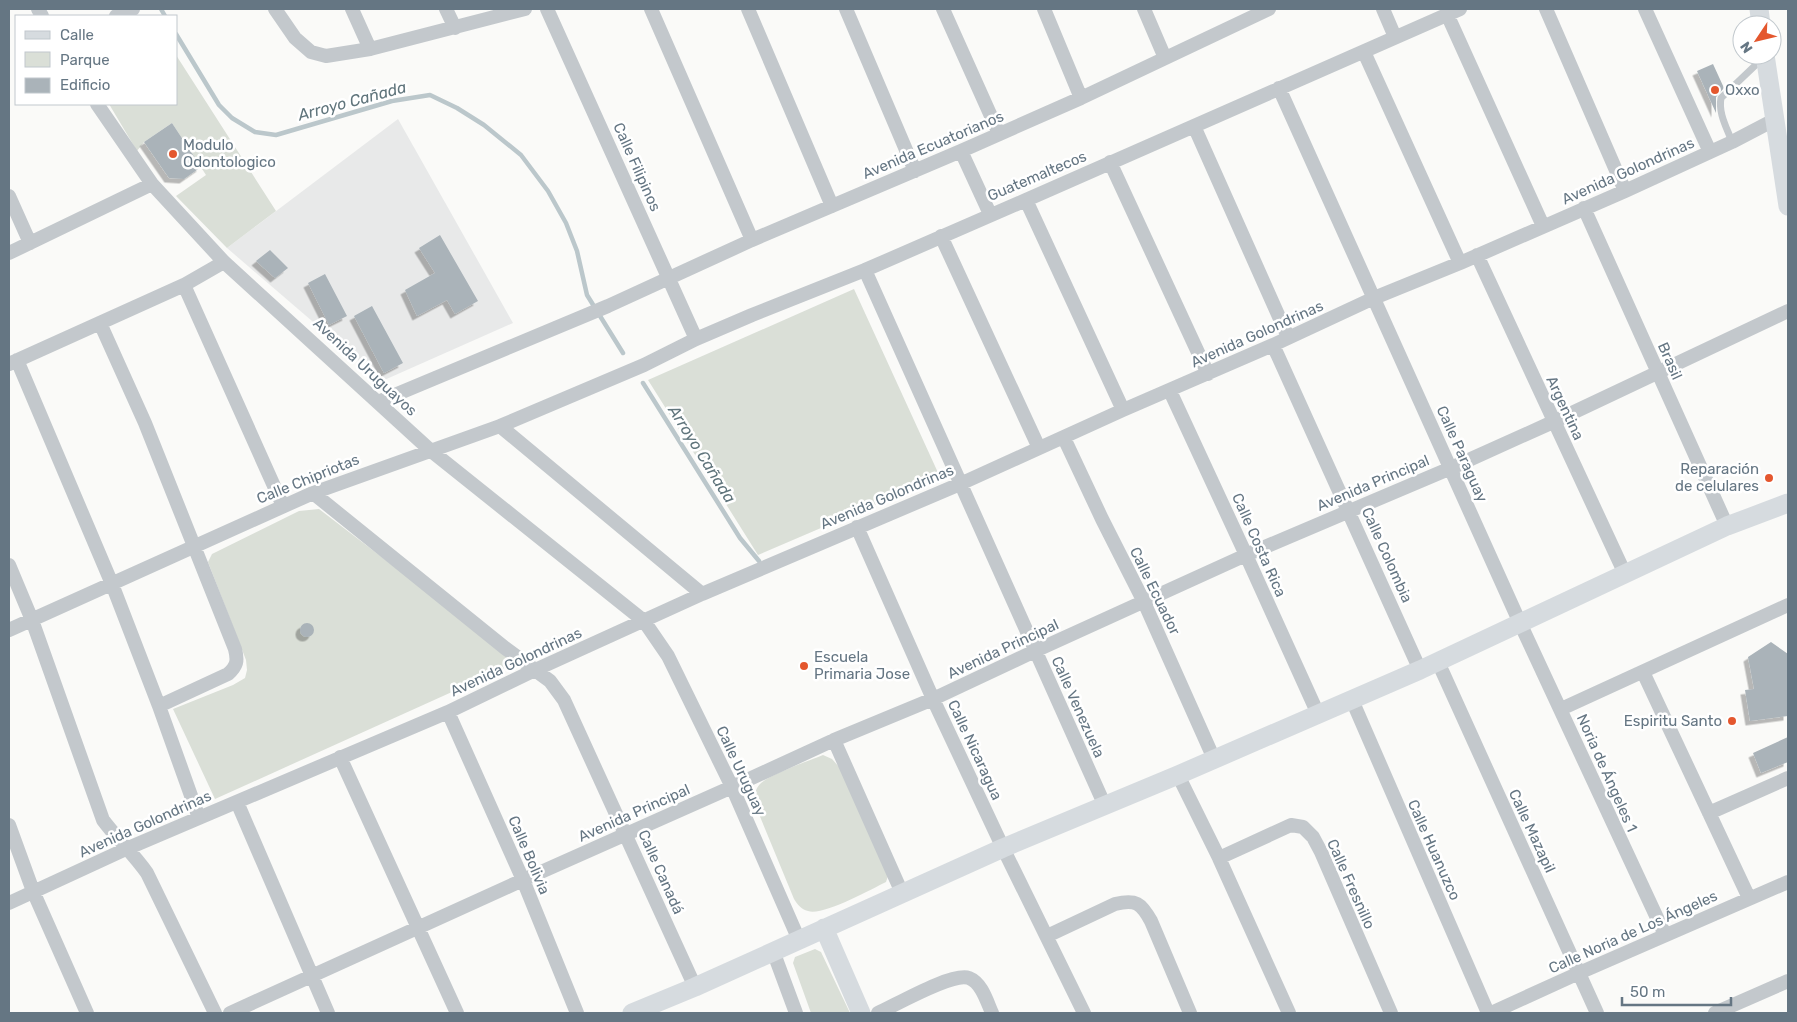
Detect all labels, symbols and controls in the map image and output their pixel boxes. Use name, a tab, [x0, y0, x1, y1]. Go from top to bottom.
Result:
legend	[15, 15, 178, 105]
north arrow	[1732, 15, 1782, 65]
text: Calle	[60, 26, 94, 44]
text: N	[1737, 38, 1757, 56]
text: Parque	[60, 51, 110, 69]
text: Edificio	[60, 76, 110, 94]
water label: Arroyo Cañada	[295, 77, 408, 125]
place label: Oxxo	[1725, 81, 1760, 99]
marker: Oxxo	[1709, 84, 1721, 96]
street label: Avenida Ecuatorianos	[860, 107, 1007, 183]
street label: Calle Filipinos	[609, 120, 665, 214]
street label: Avenida Golondrinas	[1559, 134, 1697, 208]
place label: Modulo Odontologico	[183, 136, 276, 171]
street label: Guatemaltecos	[985, 147, 1090, 205]
marker: Modulo Odontologico	[167, 148, 179, 160]
street label: Avenida Golondrinas	[1188, 297, 1326, 371]
street label: Avenida Uruguayos	[309, 314, 421, 420]
street label: Brasil	[1654, 340, 1686, 382]
street label: Argentina	[1542, 373, 1588, 443]
water label: Arroyo Cañada	[664, 401, 740, 506]
street label: Calle Paraguay	[1433, 403, 1491, 505]
street label: Calle Chipriotas	[254, 450, 362, 508]
street label: Avenida Principal	[1314, 451, 1432, 515]
place label: Reparación de celulares	[1675, 460, 1759, 495]
street label: Avenida Golondrinas	[818, 461, 957, 533]
marker: Reparación de celulares	[1763, 472, 1775, 484]
street label: Calle Costa Rica	[1228, 490, 1290, 600]
street label: Calle Colombia	[1358, 504, 1416, 606]
street label: Calle Ecuador	[1126, 544, 1184, 638]
street label: Avenida Principal	[945, 615, 1061, 683]
street label: Avenida Golondrinas	[447, 623, 585, 700]
place label: Escuela Primaria Jose	[814, 648, 910, 683]
street label: Calle Venezuela	[1048, 653, 1108, 761]
marker: Escuela Primaria Jose	[798, 660, 810, 672]
street label: Calle Nicaragua	[944, 697, 1006, 803]
street label: Noria de Ángeles 1	[1573, 711, 1641, 835]
place label: Espiritu Santo	[1624, 712, 1722, 730]
marker: Espiritu Santo	[1726, 715, 1738, 727]
street label: Calle Uruguay	[712, 723, 770, 819]
street label: Avenida Principal	[575, 780, 693, 846]
street label: Calle Mazapil	[1505, 786, 1559, 876]
street label: Avenida Golondrinas	[76, 787, 214, 861]
street label: Calle Huanuzco	[1404, 797, 1464, 903]
street label: Calle Bolivia	[504, 813, 554, 897]
street label: Calle Canadá	[634, 827, 688, 917]
street label: Calle Fresnillo	[1323, 836, 1379, 932]
street label: Calle Noria de Los Ángeles	[1546, 886, 1721, 977]
scale bar	[1622, 974, 1731, 1006]
text: 50 m	[1630, 983, 1665, 1001]

